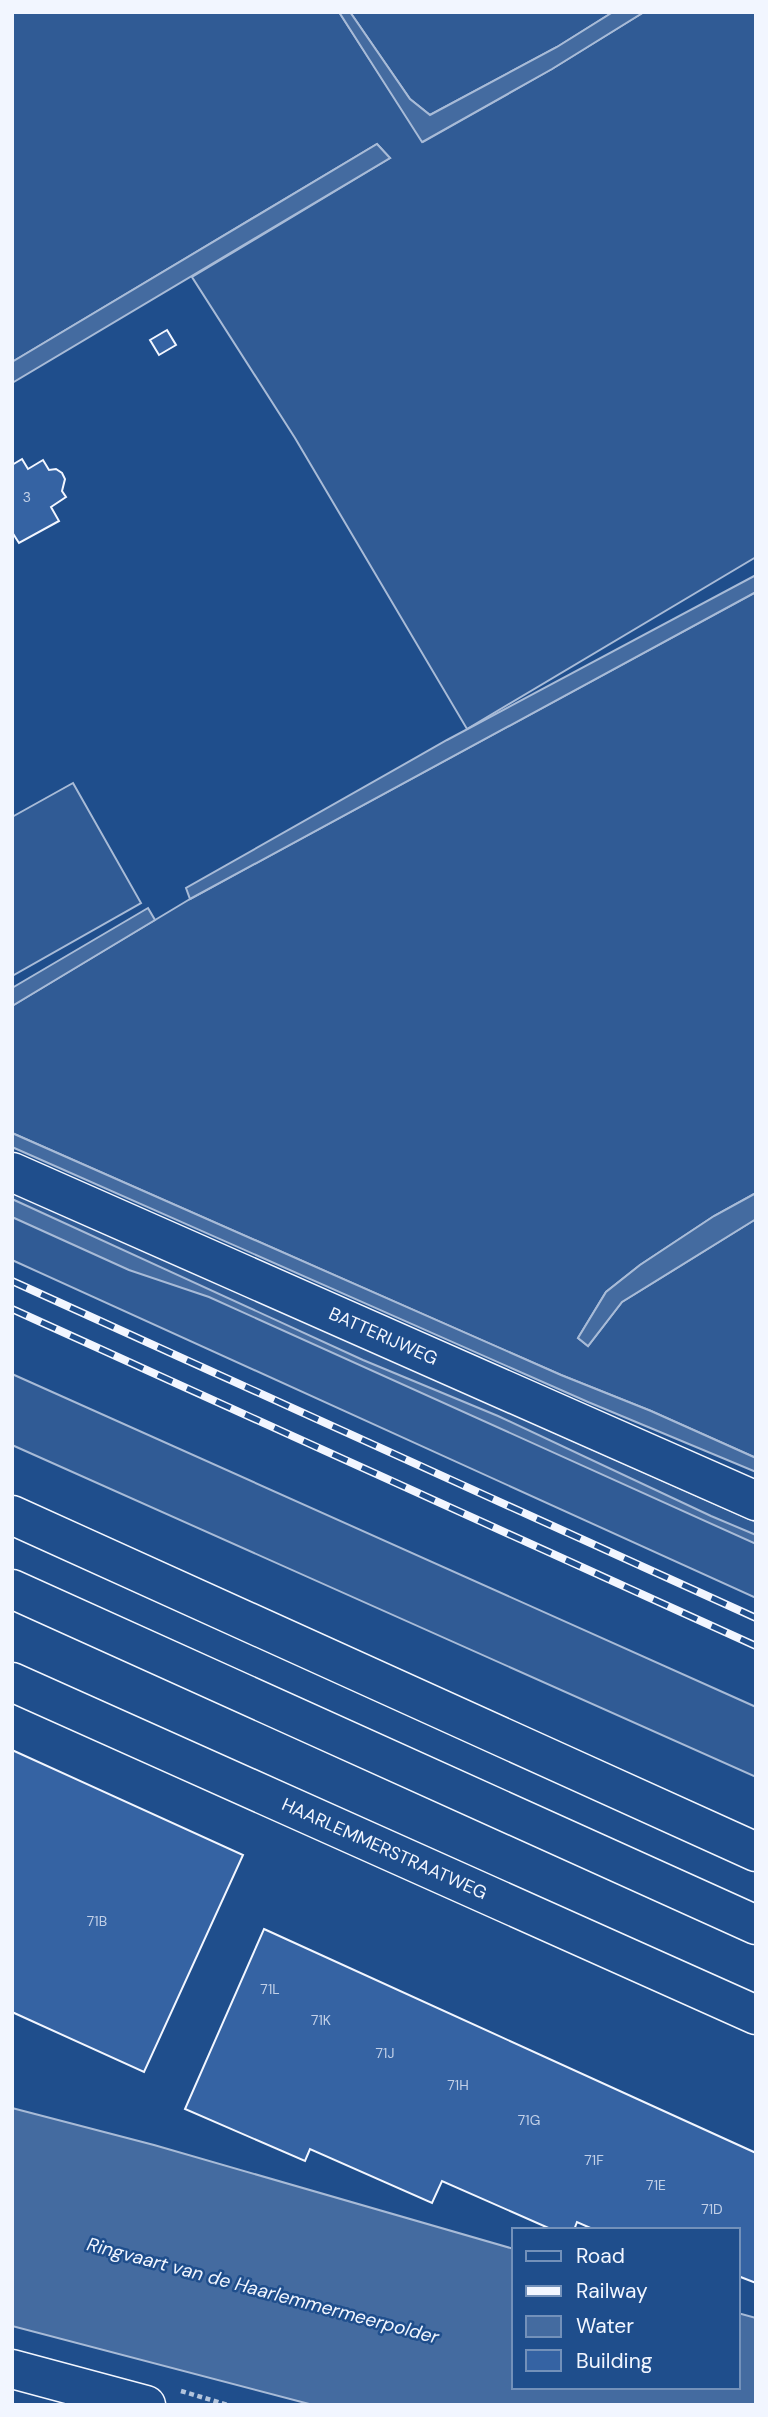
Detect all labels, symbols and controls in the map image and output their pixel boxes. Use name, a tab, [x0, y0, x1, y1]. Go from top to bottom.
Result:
house number: 3	[23, 488, 31, 506]
street label: BATTERIJWEG	[325, 1302, 442, 1371]
street label: HAARLEMMERSTRAATWEG	[278, 1792, 491, 1905]
house number: 71B	[87, 1912, 107, 1930]
house number: 71L	[260, 1980, 280, 1998]
house number: 71K	[311, 2011, 331, 2029]
house number: 71J	[376, 2044, 394, 2062]
house number: 71H	[447, 2076, 469, 2094]
house number: 71G	[518, 2111, 540, 2129]
house number: 71F	[584, 2151, 604, 2169]
house number: 71E	[646, 2176, 666, 2194]
house number: 71D	[701, 2200, 723, 2218]
legend	[512, 2228, 740, 2389]
water label: Ringvaart van de Haarlemmermeerpolder	[84, 2231, 443, 2350]
text: Road	[576, 2242, 625, 2270]
text: Railway	[576, 2277, 648, 2305]
text: Water	[576, 2312, 634, 2340]
text: Building	[576, 2347, 653, 2375]

